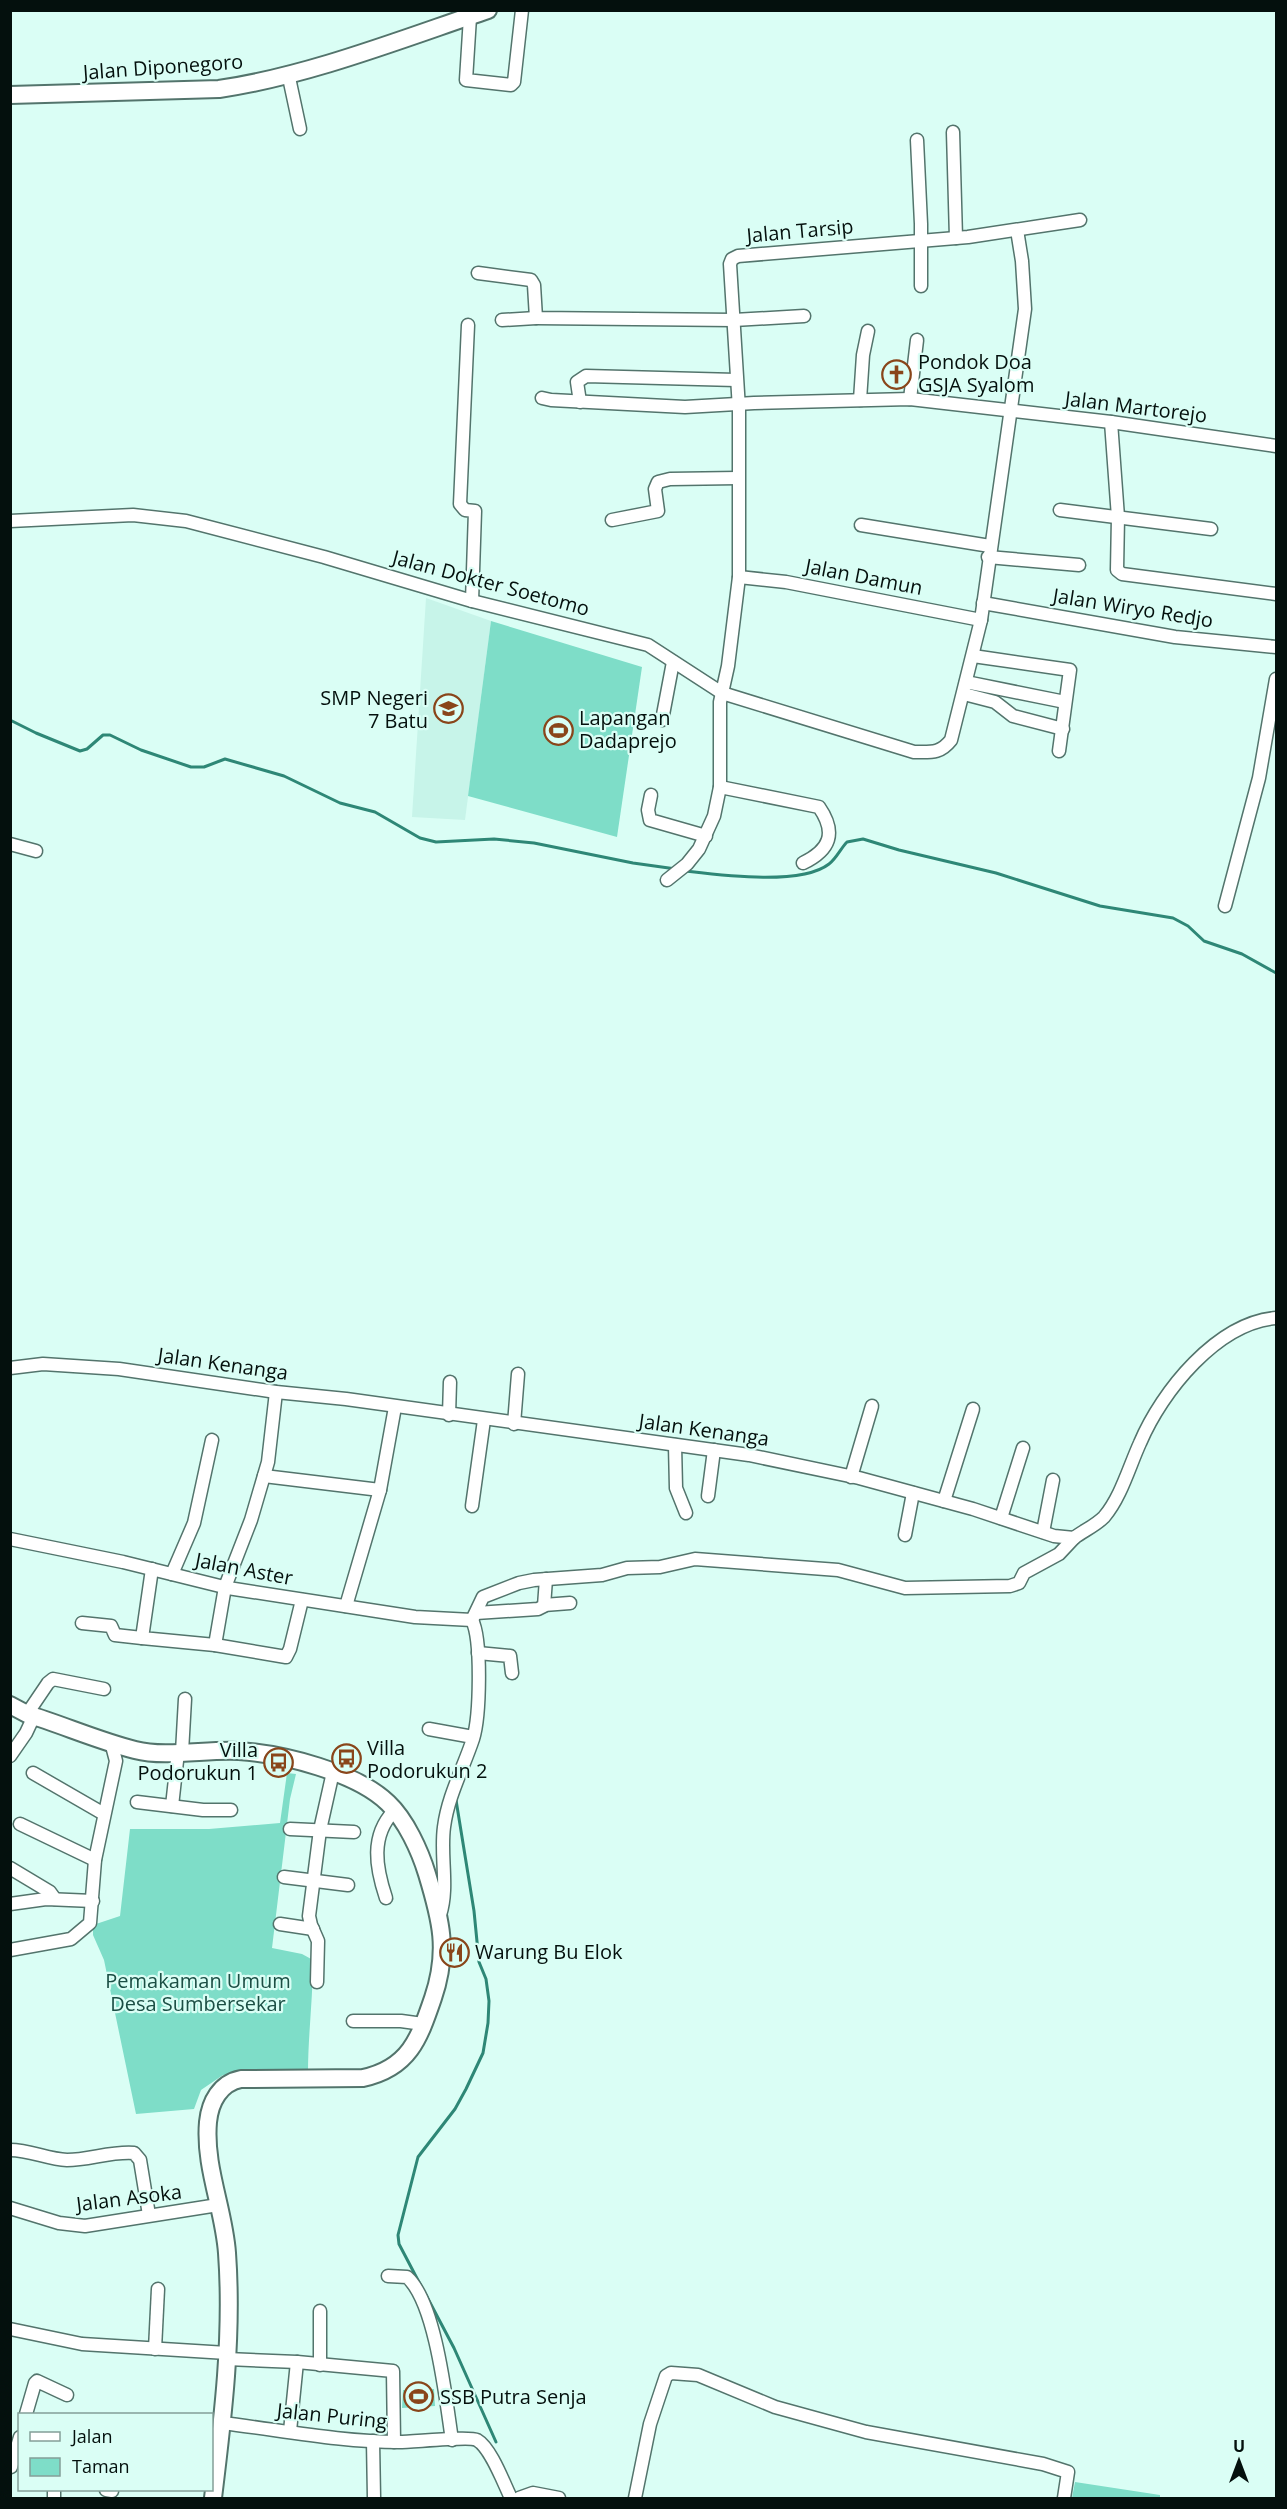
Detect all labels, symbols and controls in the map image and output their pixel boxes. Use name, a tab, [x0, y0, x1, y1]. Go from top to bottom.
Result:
street label: Jalan Diponegoro	[80, 47, 244, 86]
street label: Jalan Tarsip	[743, 212, 855, 249]
place label: Pondok Doa GSJA Syalom	[918, 348, 1034, 398]
church icon: Pondok Doa GSJA Syalom	[881, 358, 913, 390]
street label: Jalan Martorejo	[1061, 384, 1209, 429]
street label: Jalan Dokter Soetomo	[388, 543, 593, 622]
street label: Jalan Damun	[801, 552, 925, 601]
street label: Jalan Wiryo Redjo	[1049, 581, 1215, 634]
place label: SMP Negeri 7 Batu	[320, 684, 428, 734]
school or university icon: SMP Negeri 7 Batu	[433, 693, 465, 725]
place label: Lapangan Dadaprejo	[579, 704, 677, 754]
sports icon: Lapangan Dadaprejo	[542, 714, 574, 746]
street label: Jalan Kenanga	[154, 1341, 290, 1386]
street label: Jalan Kenanga	[635, 1407, 771, 1452]
street label: Jalan Aster	[191, 1545, 295, 1591]
place label: Villa Podorukun 2	[367, 1734, 487, 1784]
place label: Villa Podorukun 1	[138, 1736, 258, 1786]
bus stop icon: Villa Podorukun 2	[330, 1743, 362, 1775]
bus stop icon: Villa Podorukun 1	[263, 1746, 295, 1778]
restaurant icon: Warung Bu Elok	[438, 1936, 470, 1968]
place label: Warung Bu Elok	[475, 1938, 623, 1965]
park label: Pemakaman Umum Desa Sumbersekar	[105, 1967, 291, 2017]
street label: Jalan Asoka	[73, 2178, 183, 2218]
sports icon: SSB Putra Senja	[403, 2381, 435, 2413]
place label: SSB Putra Senja	[440, 2383, 587, 2410]
street label: Jalan Puring	[274, 2396, 389, 2435]
legend	[18, 2413, 213, 2491]
text: Jalan	[70, 2424, 112, 2448]
north arrow	[1209, 2431, 1269, 2491]
text: U	[1233, 2435, 1245, 2457]
text: Taman	[72, 2454, 130, 2478]

